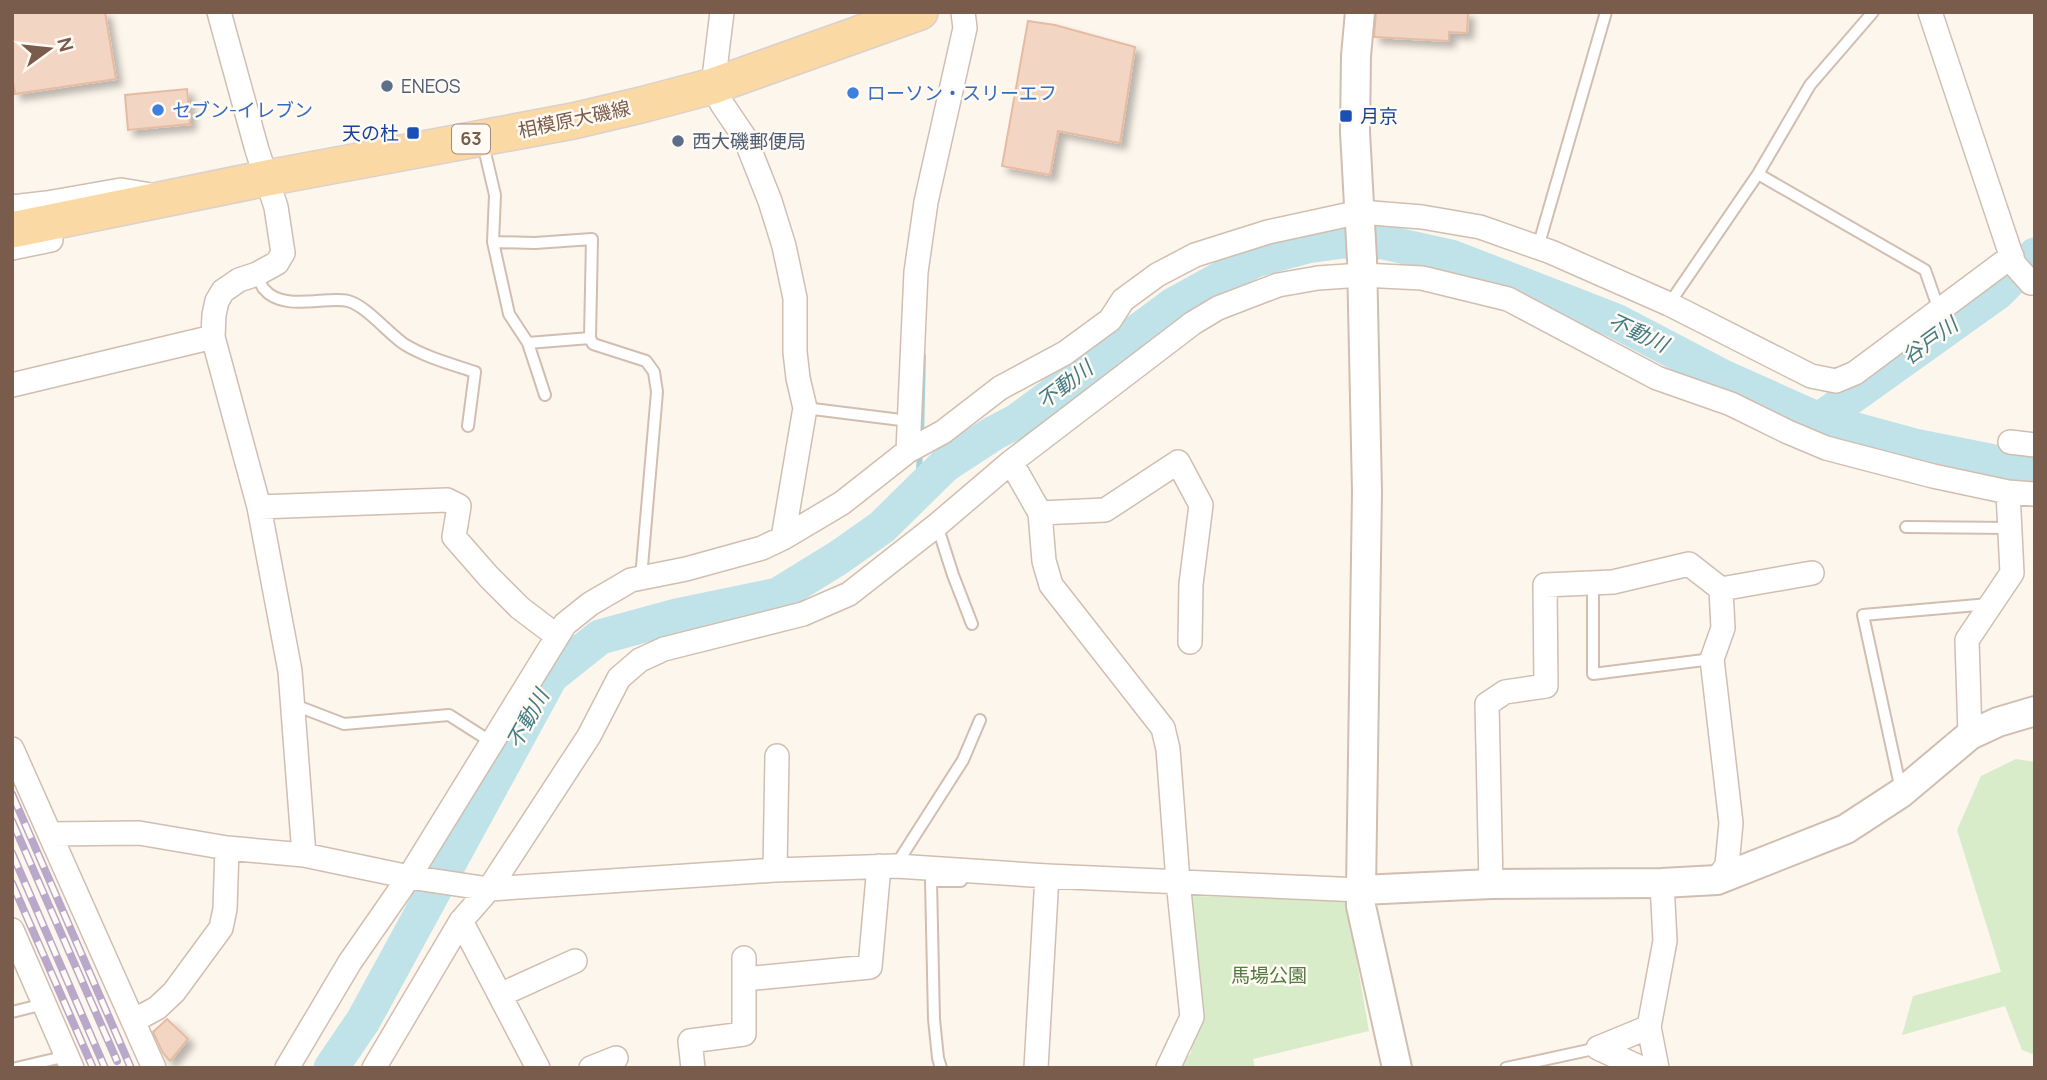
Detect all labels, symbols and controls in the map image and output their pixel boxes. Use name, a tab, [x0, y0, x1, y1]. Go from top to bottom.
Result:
north arrow	[14, 14, 84, 84]
text: N	[51, 35, 80, 55]
place label: ENEOS	[401, 73, 461, 99]
marker: ENEOS	[379, 78, 395, 94]
place label: ローソン・スリーエフ	[867, 80, 1057, 106]
marker: ローソン・スリーエフ	[845, 85, 861, 101]
street label: 相模原大磯線	[516, 94, 632, 144]
place label: セブン-イレブン	[172, 97, 313, 123]
marker: セブン-イレブン	[150, 102, 166, 118]
place label: 月京	[1360, 103, 1398, 129]
marker: 月京	[1338, 108, 1354, 124]
place label: 天の杜	[342, 120, 399, 146]
road number: 63	[452, 124, 490, 154]
marker: 天の杜	[405, 125, 421, 141]
place label: 西大磯郵便局	[692, 128, 806, 154]
marker: 西大磯郵便局	[670, 133, 686, 149]
water label: 不動川	[1604, 306, 1675, 359]
water label: 谷戸川	[1896, 309, 1965, 370]
water label: 不動川	[1031, 353, 1100, 414]
water label: 不動川	[500, 682, 556, 753]
park label: 馬場公園	[1231, 962, 1307, 988]

